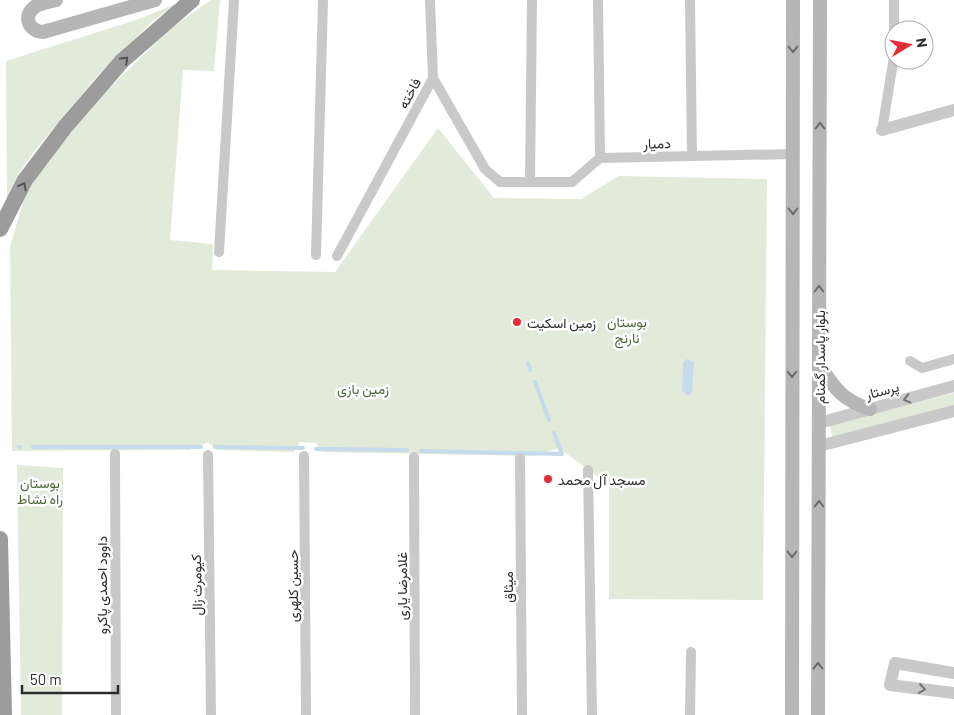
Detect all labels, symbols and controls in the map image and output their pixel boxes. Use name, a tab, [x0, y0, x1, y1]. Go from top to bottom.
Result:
north arrow	[884, 20, 934, 70]
text: N	[913, 37, 931, 49]
one-way arrow	[788, 45, 798, 53]
one-way arrow	[119, 56, 128, 65]
street label: فاخته	[394, 75, 424, 111]
one-way arrow	[815, 122, 825, 130]
street label: دمیار	[642, 134, 671, 153]
one-way arrow	[16, 182, 26, 191]
one-way arrow	[788, 208, 798, 215]
one-way arrow	[814, 285, 824, 292]
street label: بلوار پاسدار گمنام	[811, 310, 830, 404]
park label: بوستان نارنج	[607, 313, 647, 349]
place label: زمین اسکیت	[527, 314, 596, 332]
marker: زمین اسکیت	[511, 316, 523, 328]
one-way arrow	[787, 370, 798, 378]
street label: پرستار	[862, 377, 901, 405]
park label: زمین بازی	[337, 380, 389, 398]
one-way arrow	[903, 393, 912, 403]
place label: مسجد آل محمد	[558, 471, 646, 490]
marker: مسجد آل محمد	[542, 473, 554, 485]
park label: بوستان راه نشاط	[17, 474, 63, 508]
one-way arrow	[813, 500, 824, 508]
street label: داوود احمدی پاکرو	[93, 536, 112, 634]
street label: حسین کلهری	[284, 550, 302, 622]
one-way arrow	[787, 550, 797, 558]
street label: غلامرضا یاری	[393, 552, 411, 620]
street label: کیومرث زال	[187, 554, 207, 616]
street label: میثاق	[499, 571, 517, 603]
scale bar	[22, 662, 119, 694]
one-way arrow	[813, 662, 823, 670]
text: 50 m	[30, 670, 62, 688]
one-way arrow	[919, 683, 927, 694]

